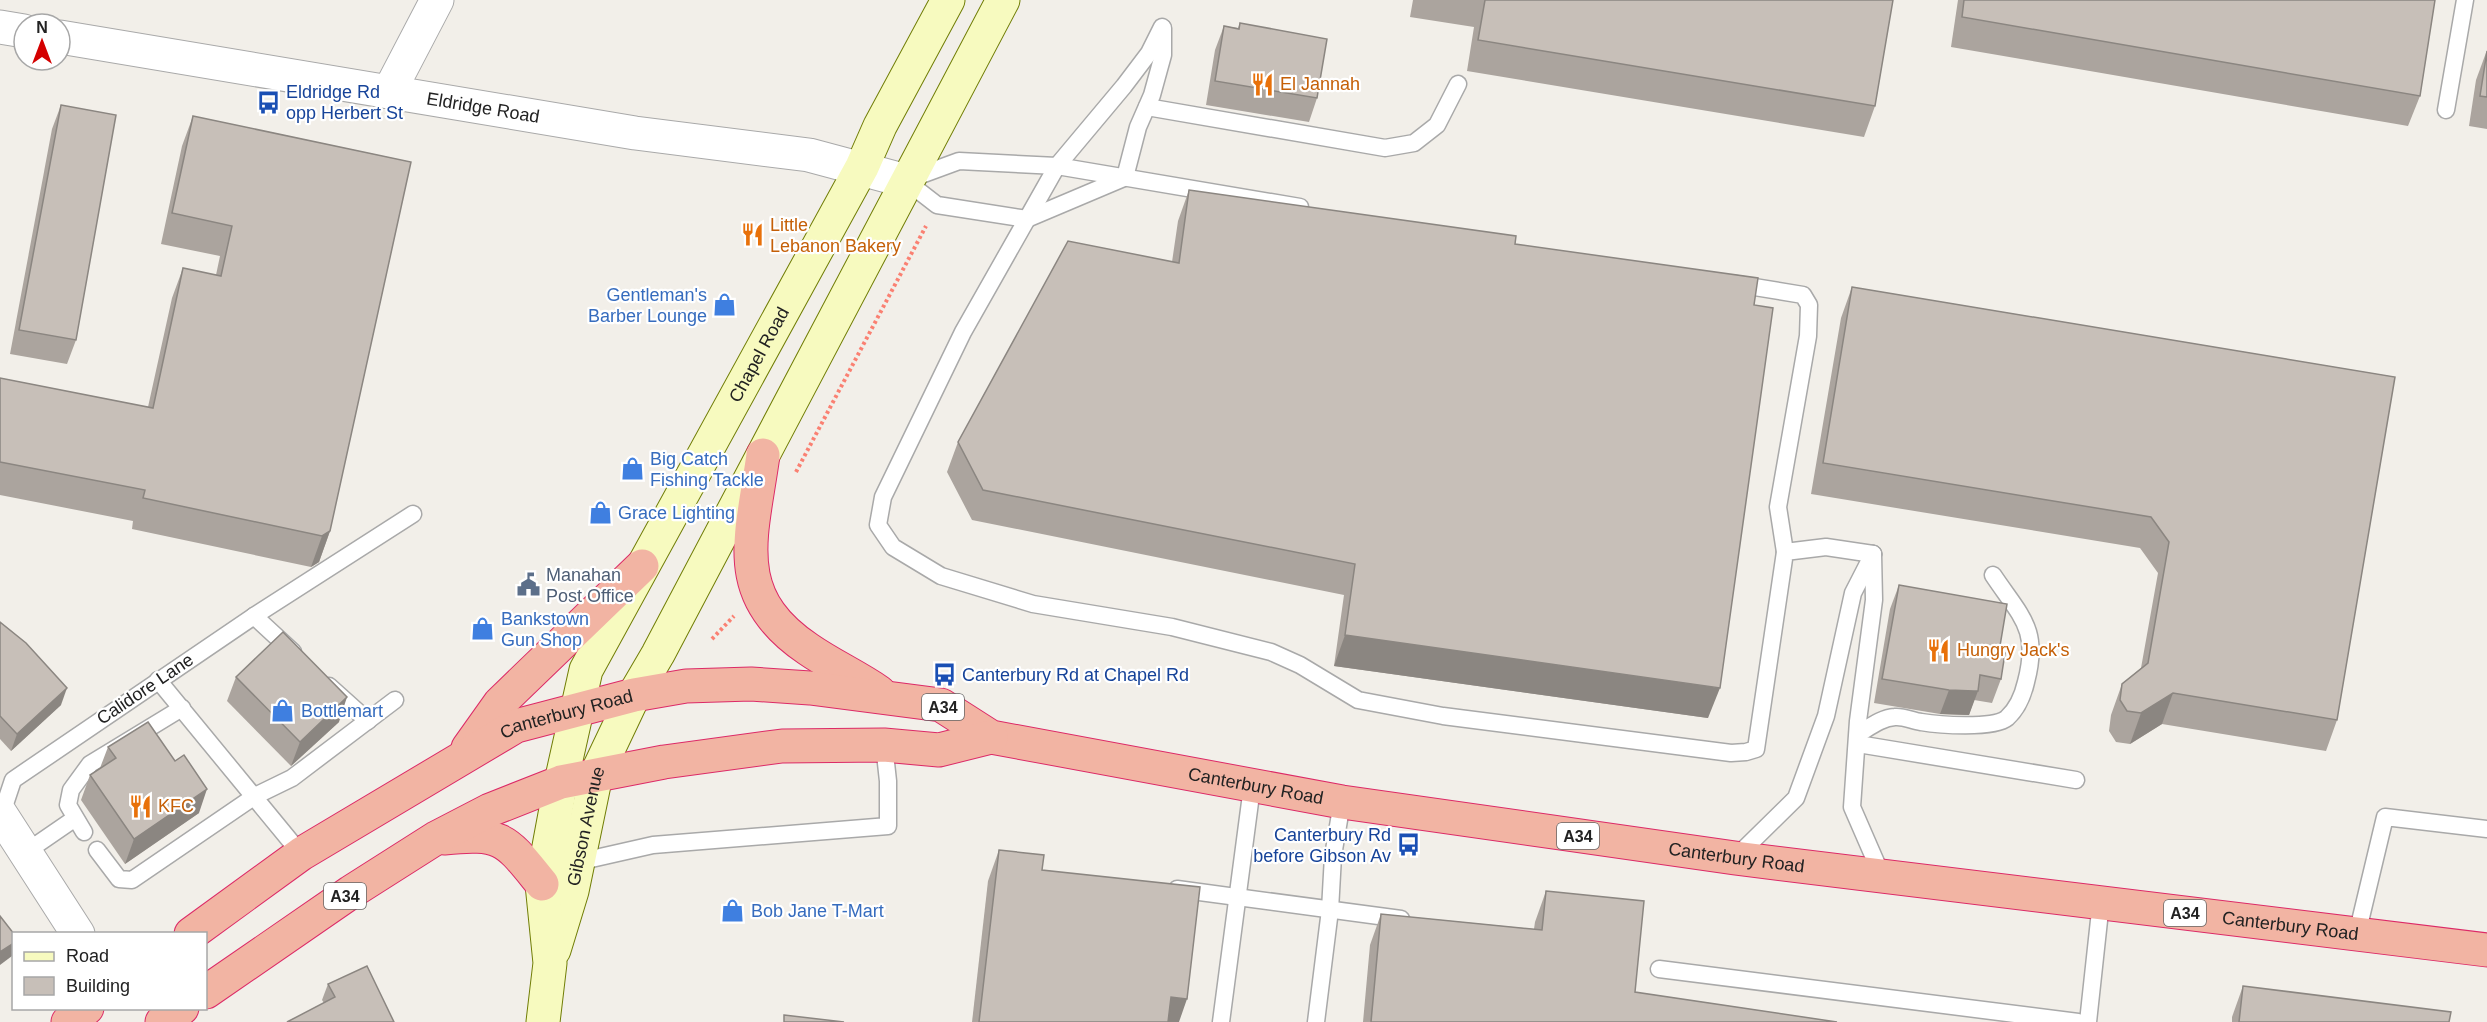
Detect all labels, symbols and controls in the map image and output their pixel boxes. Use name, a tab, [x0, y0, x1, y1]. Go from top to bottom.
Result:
north arrow	[12, 12, 72, 72]
text: N	[36, 19, 48, 36]
restaurant icon: El Jannah	[1249, 71, 1275, 97]
place label: El Jannah	[1280, 74, 1360, 94]
place label: Eldridge Rd opp Herbert St	[286, 82, 403, 123]
street label: Eldridge Road	[425, 88, 541, 127]
bus stop icon: Eldridge Rd opp Herbert St	[255, 89, 281, 115]
place label: Little Lebanon Bakery	[770, 215, 901, 256]
restaurant icon: Little Lebanon Bakery	[739, 222, 765, 248]
place label: Gentleman's Barber Lounge	[588, 285, 707, 326]
shop icon: Gentleman's Barber Lounge	[712, 292, 738, 318]
street label: Chapel Road	[725, 304, 793, 406]
place label: Big Catch Fishing Tackle	[650, 449, 764, 490]
shop icon: Big Catch Fishing Tackle	[619, 456, 645, 482]
shop icon: Grace Lighting	[587, 500, 613, 526]
place label: Grace Lighting	[618, 503, 735, 523]
place label: Manahan Post Office	[546, 565, 634, 606]
public building icon: Manahan Post Office	[515, 572, 541, 598]
place label: Bankstown Gun Shop	[501, 609, 589, 650]
shop icon: Bankstown Gun Shop	[470, 616, 496, 642]
restaurant icon: Hungry Jack's	[1926, 637, 1952, 663]
place label: Hungry Jack's	[1957, 640, 2069, 660]
street label: Calidore Lane	[93, 649, 197, 729]
bus stop icon: Canterbury Rd at Chapel Rd	[931, 662, 957, 688]
place label: Canterbury Rd at Chapel Rd	[962, 665, 1189, 685]
street label: Canterbury Road	[496, 686, 635, 743]
road number: A34	[922, 694, 964, 720]
shop icon: Bottlemart	[270, 698, 296, 724]
place label: Bottlemart	[301, 701, 383, 721]
street label: Gibson Avenue	[563, 763, 609, 888]
street label: Canterbury Road	[1187, 764, 1325, 808]
restaurant icon: KFC	[127, 793, 153, 819]
place label: KFC	[158, 796, 194, 816]
road number: A34	[1557, 823, 1599, 849]
place label: Canterbury Rd before Gibson Av	[1253, 825, 1391, 866]
bus stop icon: Canterbury Rd before Gibson Av	[1396, 832, 1422, 858]
street label: Canterbury Road	[1667, 839, 1806, 876]
road number: A34	[324, 883, 366, 909]
shop icon: Bob Jane T-Mart	[720, 898, 746, 924]
road number: A34	[2164, 900, 2206, 926]
place label: Bob Jane T-Mart	[751, 901, 884, 921]
street label: Canterbury Road	[2221, 908, 2360, 944]
legend	[12, 932, 207, 1010]
text: Road	[66, 946, 109, 966]
text: Building	[66, 976, 130, 996]

